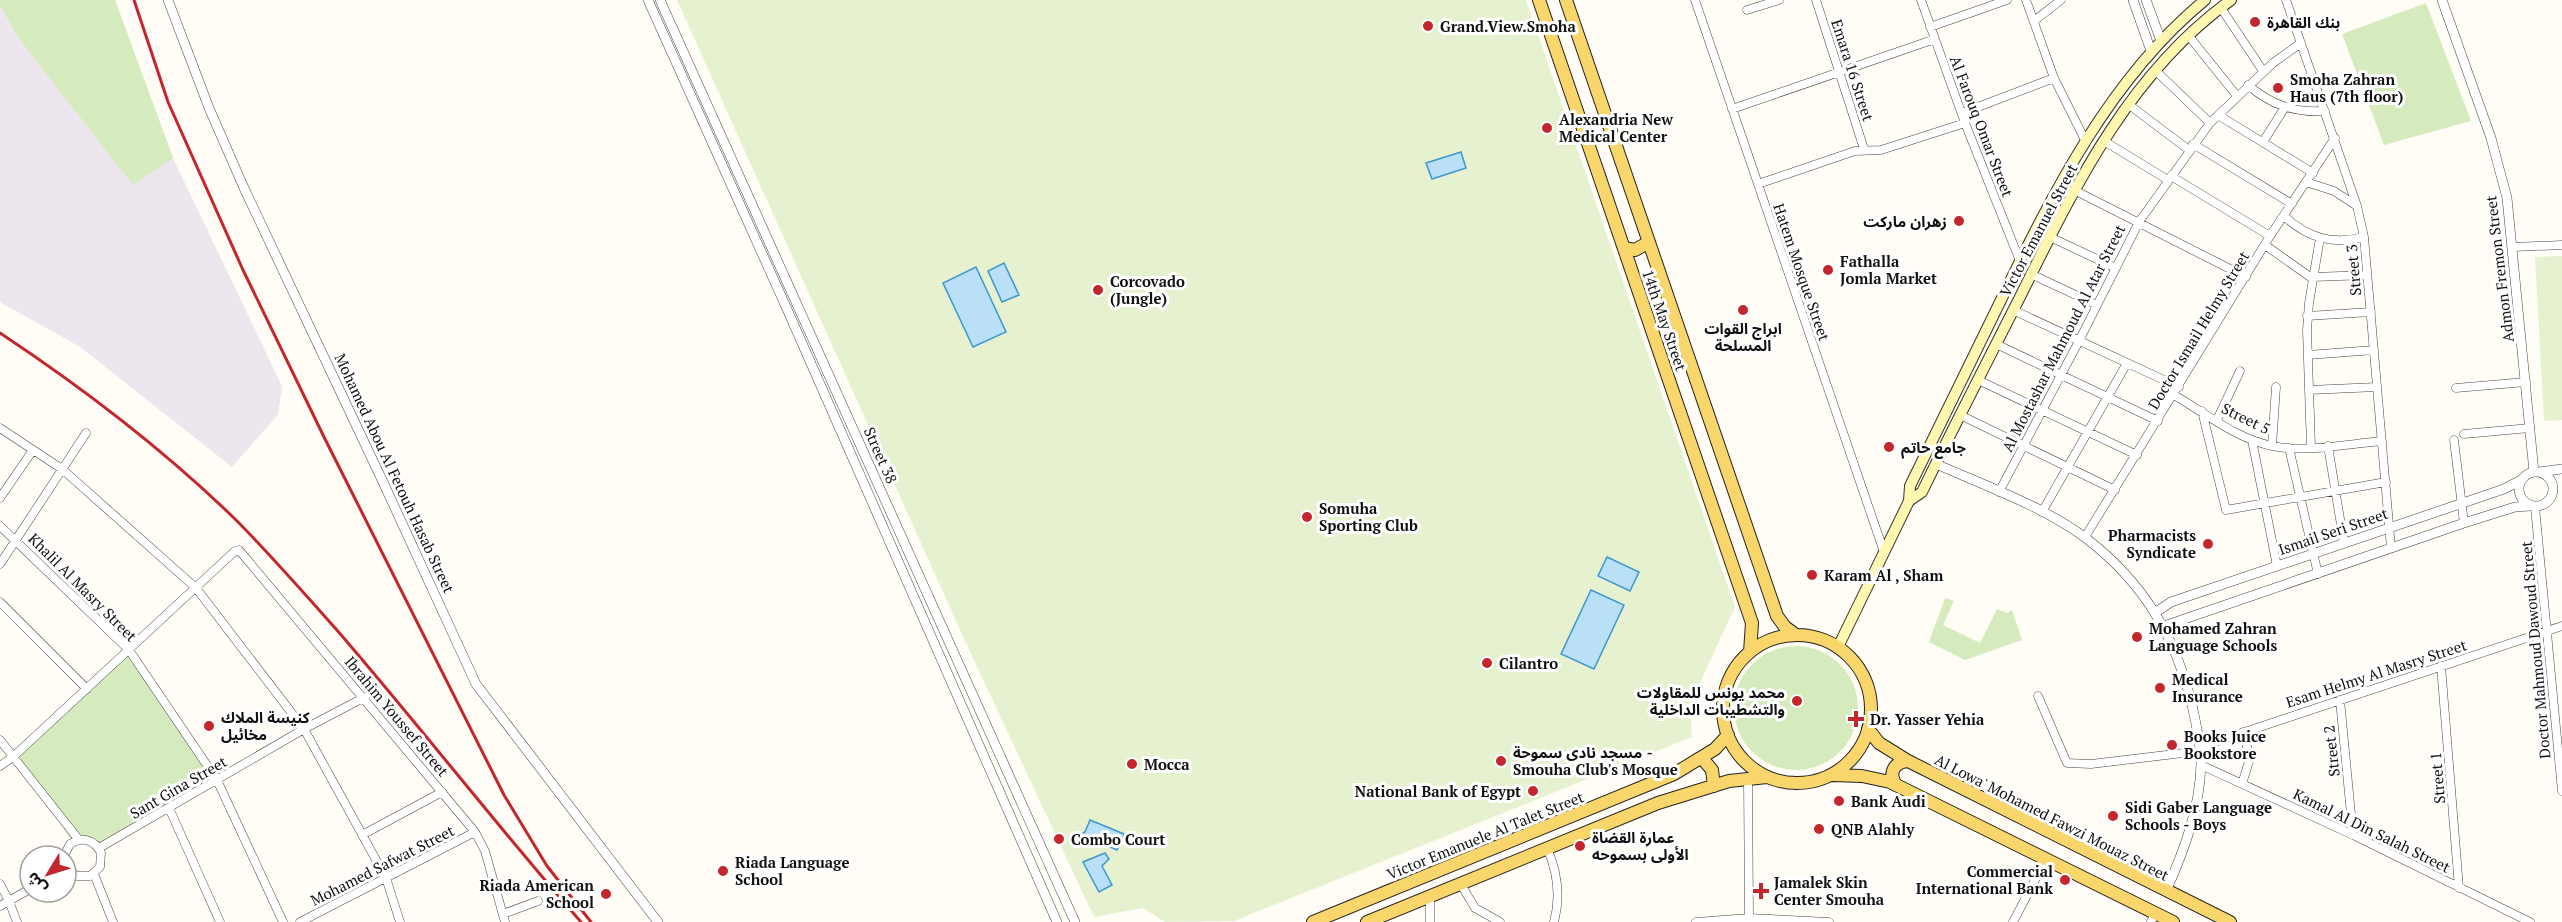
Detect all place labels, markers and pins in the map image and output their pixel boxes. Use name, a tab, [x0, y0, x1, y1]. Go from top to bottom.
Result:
place label: بنك القاهرة	[2267, 12, 2340, 32]
marker: بنك القاهرة	[2248, 15, 2262, 29]
place label: Grand.View.Smoha	[1440, 16, 1576, 36]
marker: Grand.View.Smoha	[1421, 19, 1435, 33]
place label: Smoha Zahran Haus (7th floor)	[2290, 69, 2403, 106]
marker: Smoha Zahran Haus (7th floor)	[2271, 81, 2285, 95]
place label: Alexandria New Medical Center	[1559, 109, 1673, 146]
marker: Alexandria New Medical Center	[1540, 121, 1554, 135]
place label: زهران ماركت	[1863, 211, 1947, 231]
marker: زهران ماركت	[1952, 214, 1966, 228]
place label: Fathalla Jomla Market	[1840, 251, 1937, 288]
marker: Fathalla Jomla Market	[1821, 263, 1835, 277]
place label: Corcovado (Jungle)	[1110, 271, 1185, 308]
marker: Corcovado (Jungle)	[1091, 283, 1105, 297]
marker: ابراج القوات المسلحة	[1736, 303, 1750, 317]
place label: ابراج القوات المسلحة	[1704, 318, 1782, 355]
place label: جامع حاتم	[1901, 437, 1967, 459]
marker: جامع حاتم	[1882, 440, 1896, 454]
place label: Somuha Sporting Club	[1319, 498, 1418, 535]
marker: Somuha Sporting Club	[1300, 510, 1314, 524]
place label: Pharmacists Syndicate	[2108, 525, 2196, 562]
marker: Pharmacists Syndicate	[2201, 537, 2215, 551]
place label: Karam Al , Sham	[1824, 565, 1943, 585]
marker: Karam Al , Sham	[1805, 568, 1819, 582]
place label: Mohamed Zahran Language Schools	[2149, 618, 2278, 655]
marker: Mohamed Zahran Language Schools	[2130, 630, 2144, 644]
place label: Cilantro	[1499, 653, 1558, 673]
marker: Cilantro	[1480, 656, 1494, 670]
place label: Medical Insurance	[2172, 669, 2243, 706]
marker: Medical Insurance	[2153, 681, 2167, 695]
place label: محمد يونس للمقاولات والتشطيبات الداخلية	[1637, 682, 1785, 719]
marker: محمد يونس للمقاولات والتشطيبات الداخلية	[1790, 694, 1804, 708]
place label: كنيسة الملاك مخائيل	[221, 707, 310, 744]
place label: Dr. Yasser Yehia	[1870, 709, 1985, 729]
marker: Dr. Yasser Yehia	[1847, 710, 1865, 728]
marker: كنيسة الملاك مخائيل	[202, 719, 216, 733]
place label: Books Juice Bookstore	[2184, 726, 2266, 763]
marker: Books Juice Bookstore	[2165, 738, 2179, 752]
place label: مسجد نادى سموحة - Smouha Club's Mosque	[1513, 742, 1678, 779]
place label: Mocca	[1144, 754, 1190, 774]
marker: مسجد نادى سموحة - Smouha Club's Mosque	[1494, 754, 1508, 768]
marker: Mocca	[1125, 757, 1139, 771]
place label: National Bank of Egypt	[1355, 781, 1521, 801]
marker: National Bank of Egypt	[1526, 784, 1540, 798]
place label: Bank Audi	[1851, 791, 1926, 811]
marker: Bank Audi	[1832, 794, 1846, 808]
place label: Sidi Gaber Language Schools - Boys	[2125, 797, 2272, 834]
marker: Sidi Gaber Language Schools - Boys	[2106, 809, 2120, 823]
place label: QNB Alahly	[1831, 819, 1915, 839]
marker: QNB Alahly	[1812, 822, 1826, 836]
place label: عمارة القضاة الأولى بسموحه	[1592, 827, 1689, 864]
place label: Combo Court	[1071, 829, 1165, 849]
marker: Combo Court	[1052, 832, 1066, 846]
marker: عمارة القضاة الأولى بسموحه	[1573, 839, 1587, 853]
place label: Riada Language School	[735, 852, 850, 889]
place label: Commercial International Bank	[1916, 861, 2053, 898]
marker: Riada Language School	[716, 864, 730, 878]
place label: Jamalek Skin Center Smouha	[1774, 872, 1885, 909]
marker: Commercial International Bank	[2058, 873, 2072, 887]
place label: Riada American School	[479, 875, 594, 912]
marker: Jamalek Skin Center Smouha	[1752, 882, 1770, 900]
marker: Riada American School	[599, 887, 613, 901]

